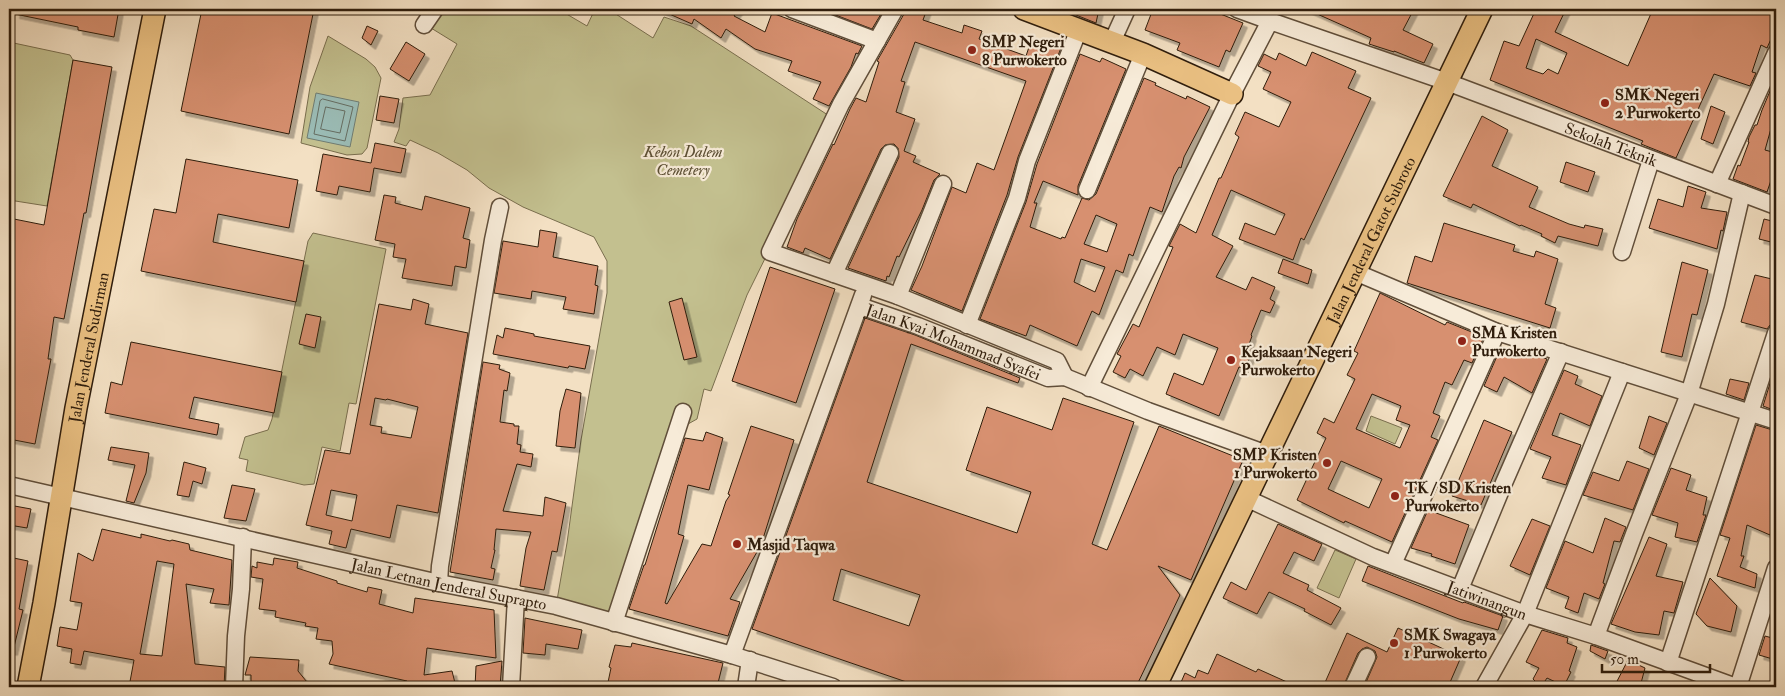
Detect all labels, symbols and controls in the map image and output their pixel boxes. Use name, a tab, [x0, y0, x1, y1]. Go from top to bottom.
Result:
place label: SMP Negeri 8 Purwokerto	[982, 32, 1067, 70]
marker: SMP Negeri 8 Purwokerto	[966, 44, 978, 56]
place label: SMK Negeri 2 Purwokerto	[1615, 85, 1701, 123]
marker: SMK Negeri 2 Purwokerto	[1599, 97, 1611, 109]
street label: Sekolah Teknik	[1562, 118, 1660, 171]
park label: Kebon Dalem Cemetery	[643, 142, 723, 180]
street label: Jalan Jenderal Gatot Subroto	[1322, 153, 1420, 329]
street label: Jalan Jenderal Sudirman	[65, 270, 114, 425]
street label: Jalan Kyai Mohammad Syafei	[862, 299, 1043, 385]
place label: SMA Kristen Purwokerto	[1472, 323, 1558, 361]
marker: SMA Kristen Purwokerto	[1456, 335, 1468, 347]
place label: Kejaksaan Negeri Purwokerto	[1241, 342, 1353, 380]
marker: Kejaksaan Negeri Purwokerto	[1225, 354, 1237, 366]
place label: SMP Kristen 1 Purwokerto	[1233, 445, 1318, 483]
marker: SMP Kristen 1 Purwokerto	[1321, 457, 1333, 469]
place label: TK / SD Kristen Purwokerto	[1404, 478, 1512, 516]
marker: TK / SD Kristen Purwokerto	[1389, 490, 1401, 502]
place label: Masjid Taqwa	[746, 535, 835, 556]
marker: Masjid Taqwa	[731, 538, 743, 550]
street label: Jalan Letnan Jenderal Suprapto	[348, 554, 549, 615]
street label: Jatiwinangun	[1443, 576, 1530, 625]
place label: SMK Swagaya 1 Purwokerto	[1404, 625, 1496, 663]
marker: SMK Swagaya 1 Purwokerto	[1388, 637, 1400, 649]
scale bar	[1602, 641, 1710, 673]
text: 50 m	[1610, 650, 1639, 669]

